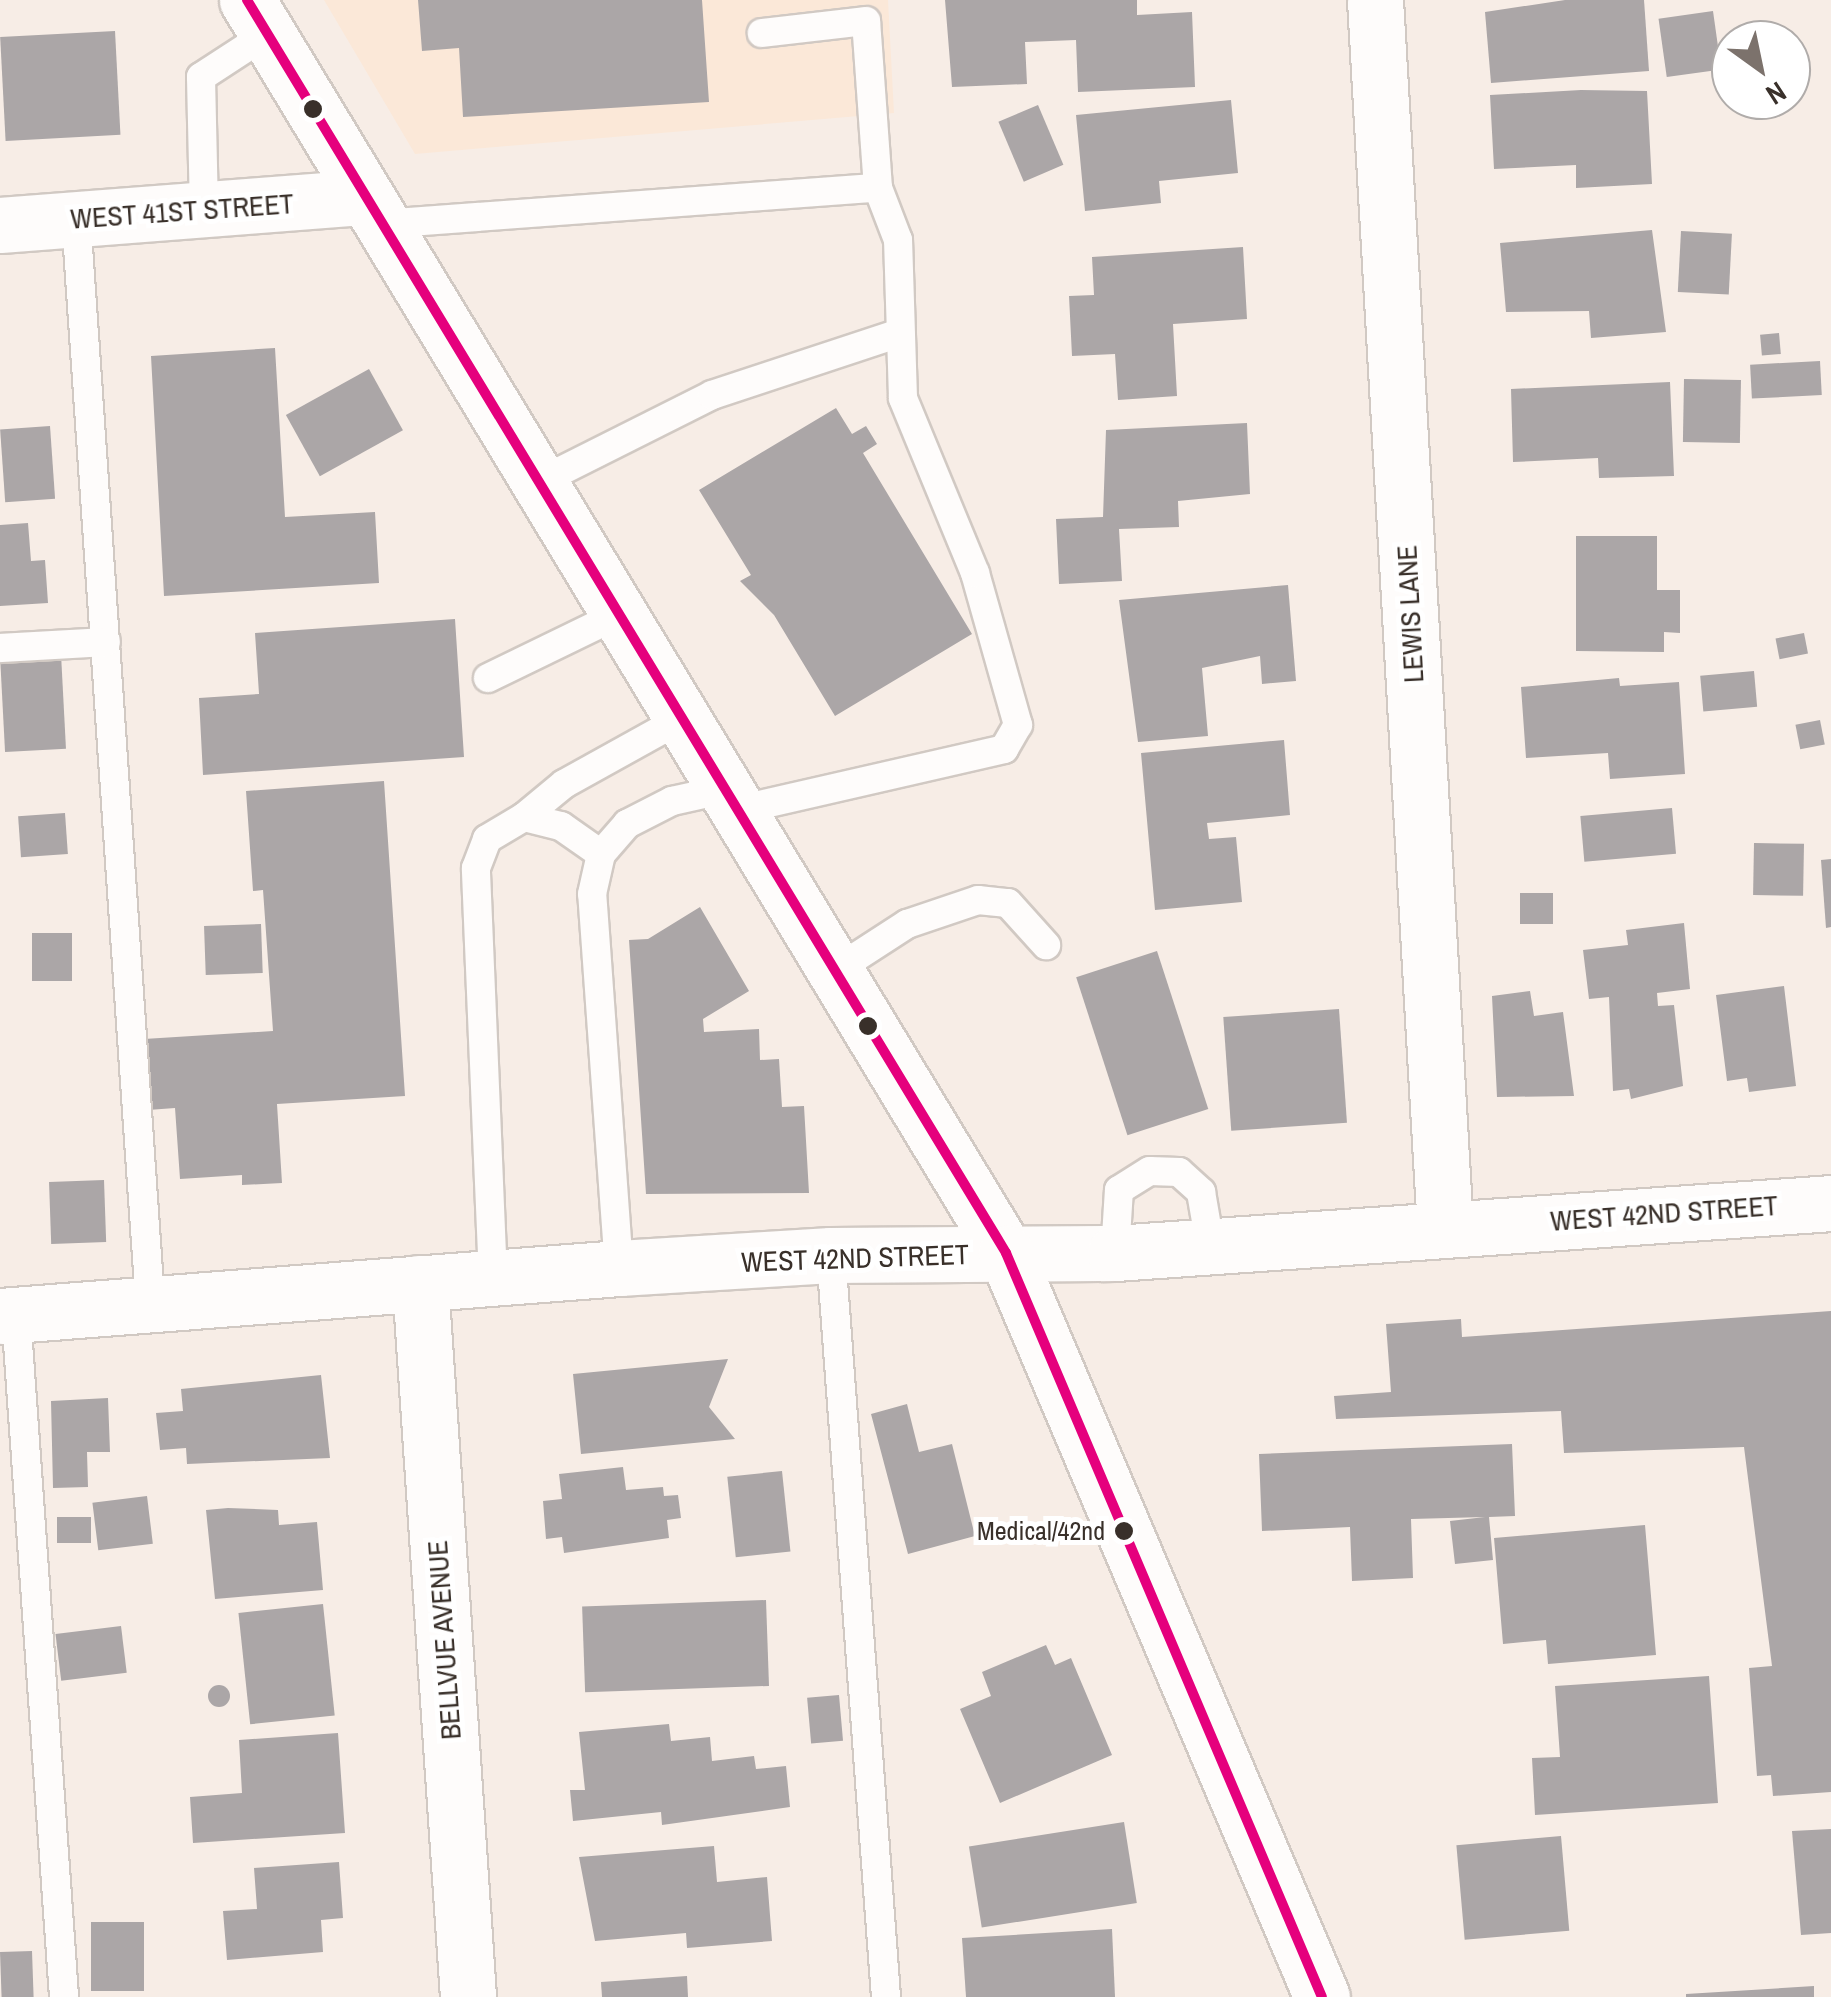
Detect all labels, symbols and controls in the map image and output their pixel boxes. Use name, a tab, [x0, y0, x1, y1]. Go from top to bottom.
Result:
north arrow	[1711, 20, 1811, 120]
text: N	[1759, 73, 1794, 114]
unlabelled marker	[303, 99, 323, 119]
street label: WEST 41ST STREET	[69, 186, 295, 236]
street label: LEWIS LANE	[1390, 544, 1430, 684]
unlabelled marker	[858, 1016, 878, 1036]
street label: WEST 42ND STREET	[1549, 1188, 1779, 1238]
street label: WEST 42ND STREET	[740, 1237, 970, 1279]
place label: Medical/42nd	[977, 1515, 1105, 1547]
marker: Medical/42nd	[1114, 1521, 1134, 1541]
street label: BELLVUE AVENUE	[420, 1539, 468, 1741]

